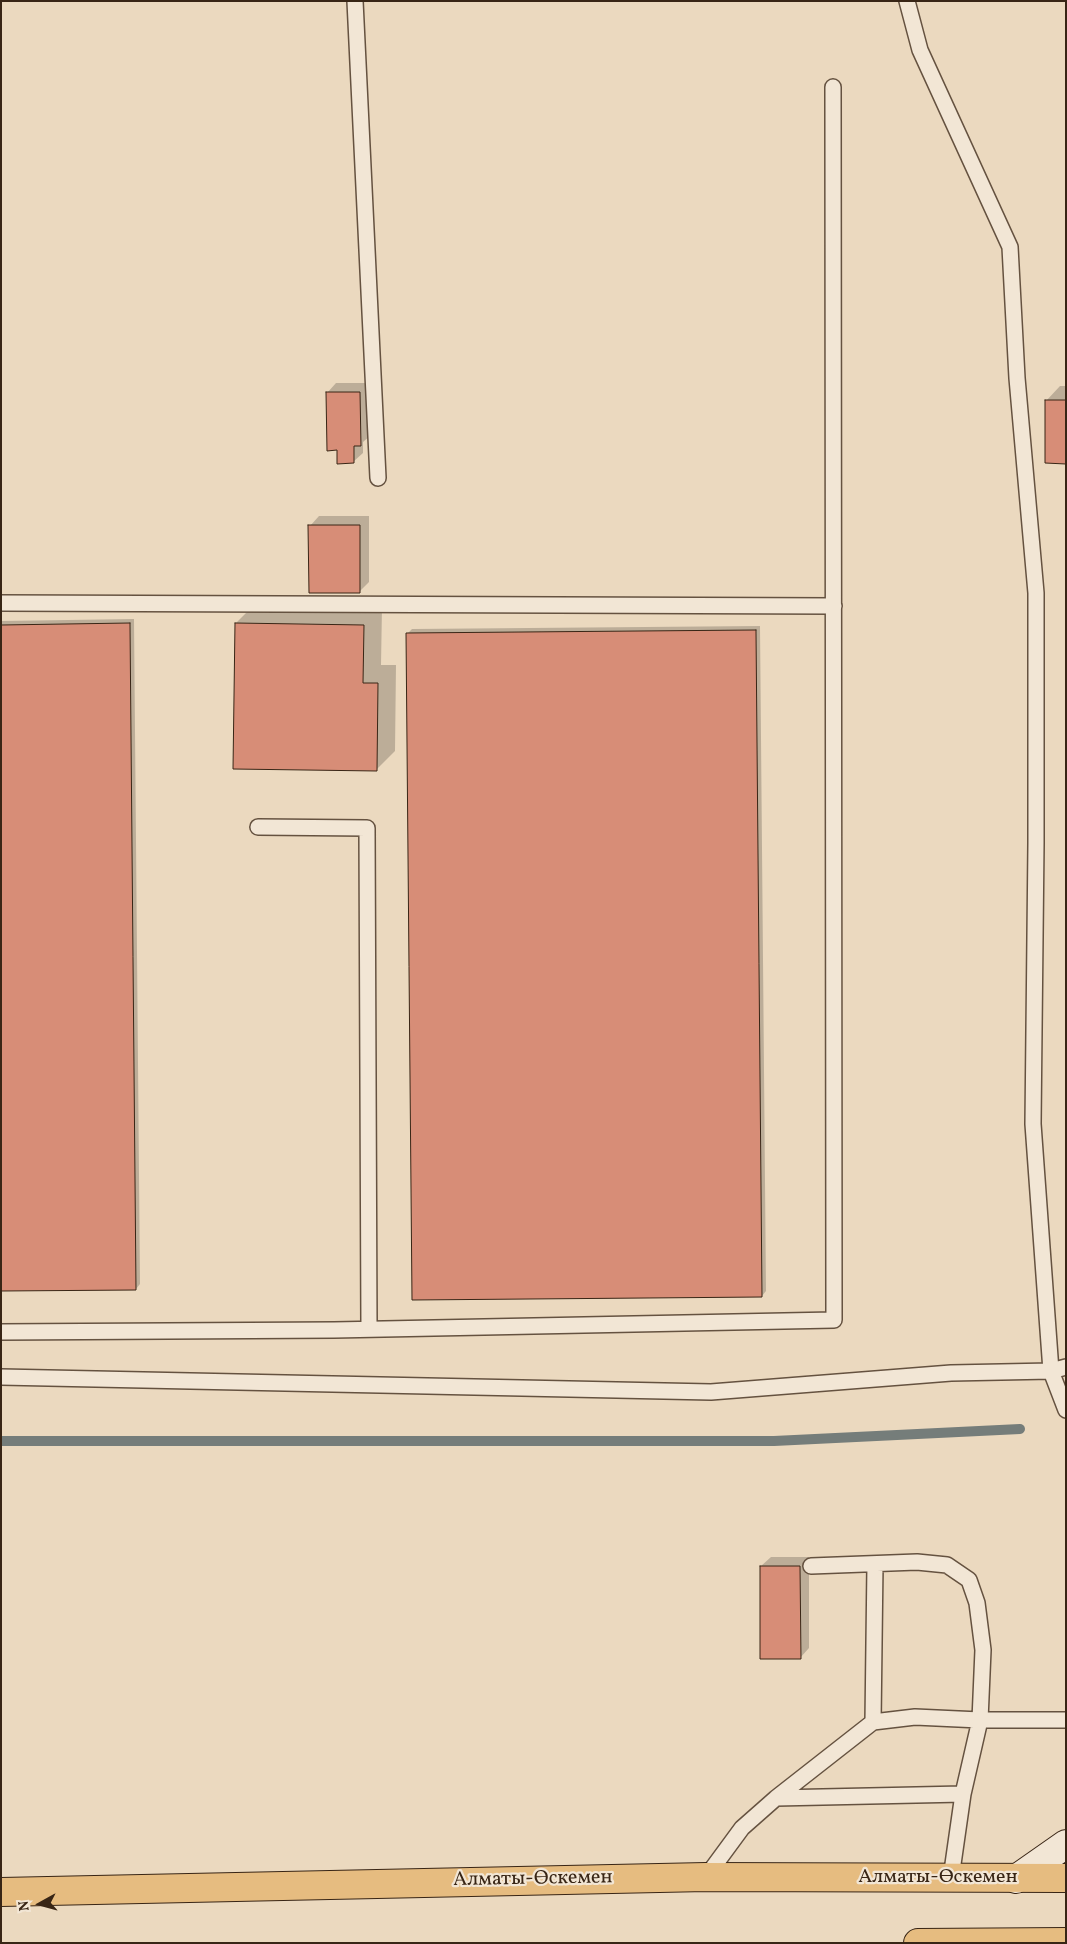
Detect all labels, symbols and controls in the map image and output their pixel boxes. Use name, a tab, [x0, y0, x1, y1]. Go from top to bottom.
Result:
street label: Алматы-Өскемен	[858, 1866, 1018, 1890]
street label: Алматы-Өскемен	[453, 1867, 613, 1893]
north arrow	[15, 1879, 65, 1929]
text: N	[15, 1900, 35, 1912]

